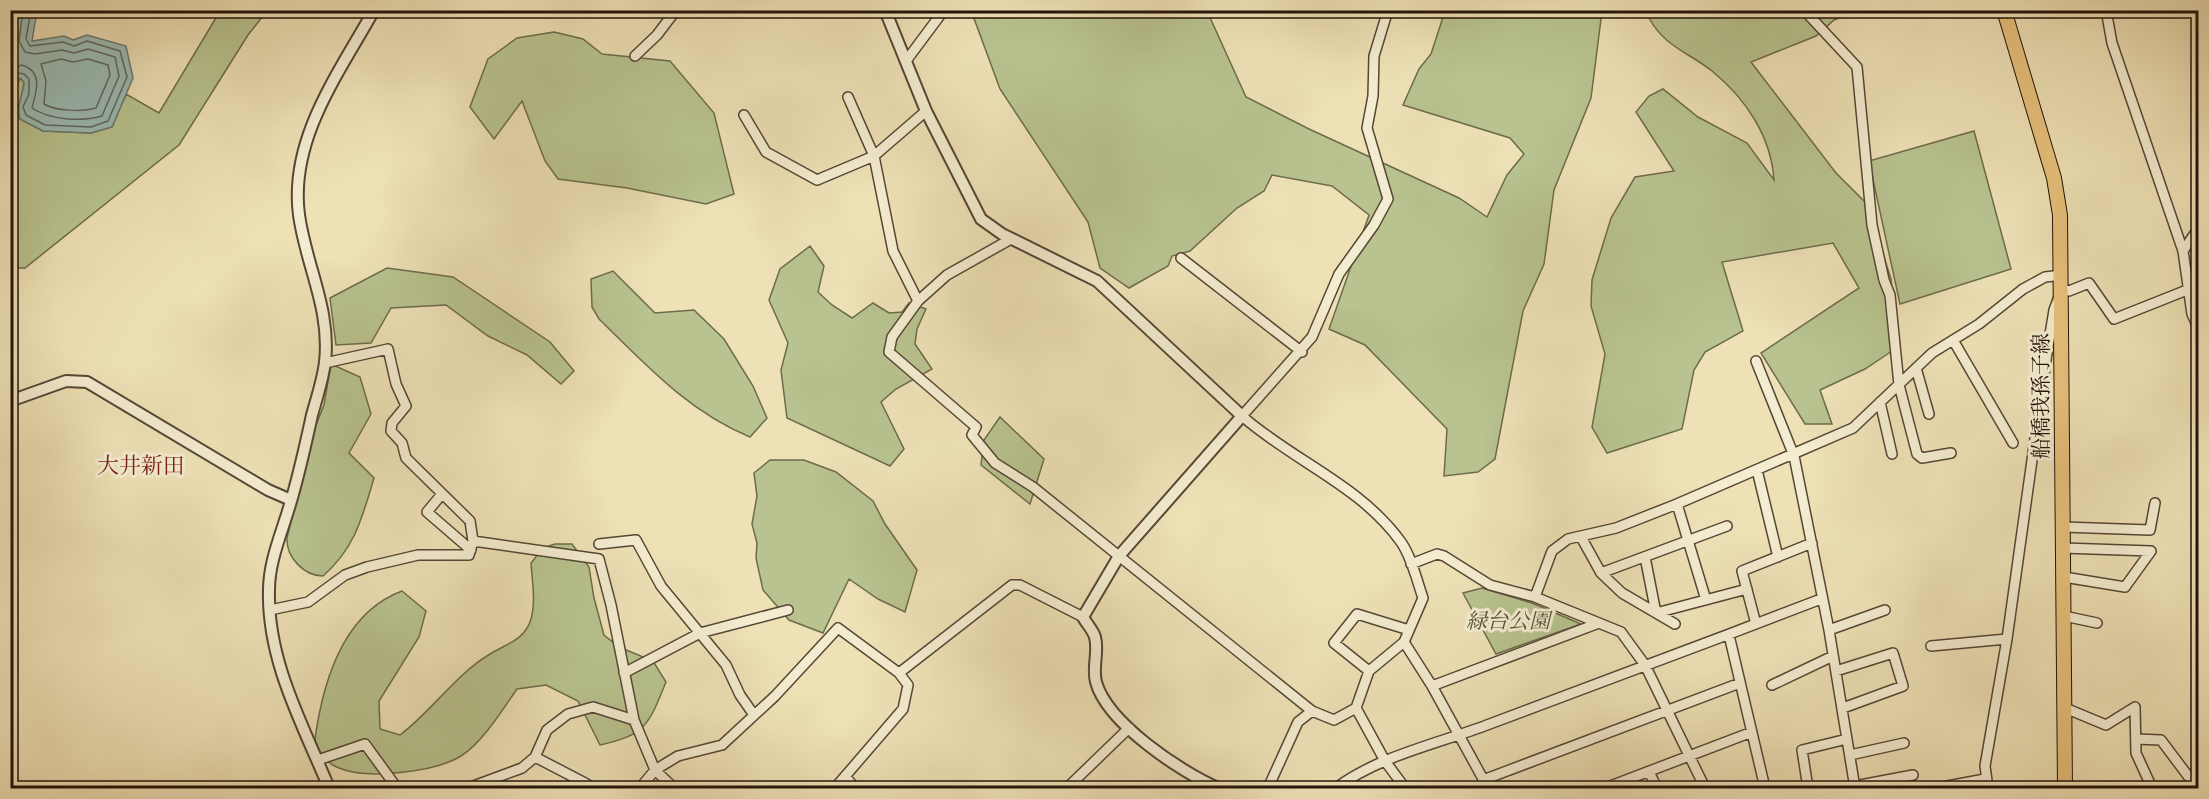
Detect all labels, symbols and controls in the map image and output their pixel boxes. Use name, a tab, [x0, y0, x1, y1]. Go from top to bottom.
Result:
street label: 船橋我孫子線	[2029, 333, 2055, 459]
district label: 大井新田	[97, 453, 185, 480]
park label: 緑台公園	[1466, 609, 1553, 635]

